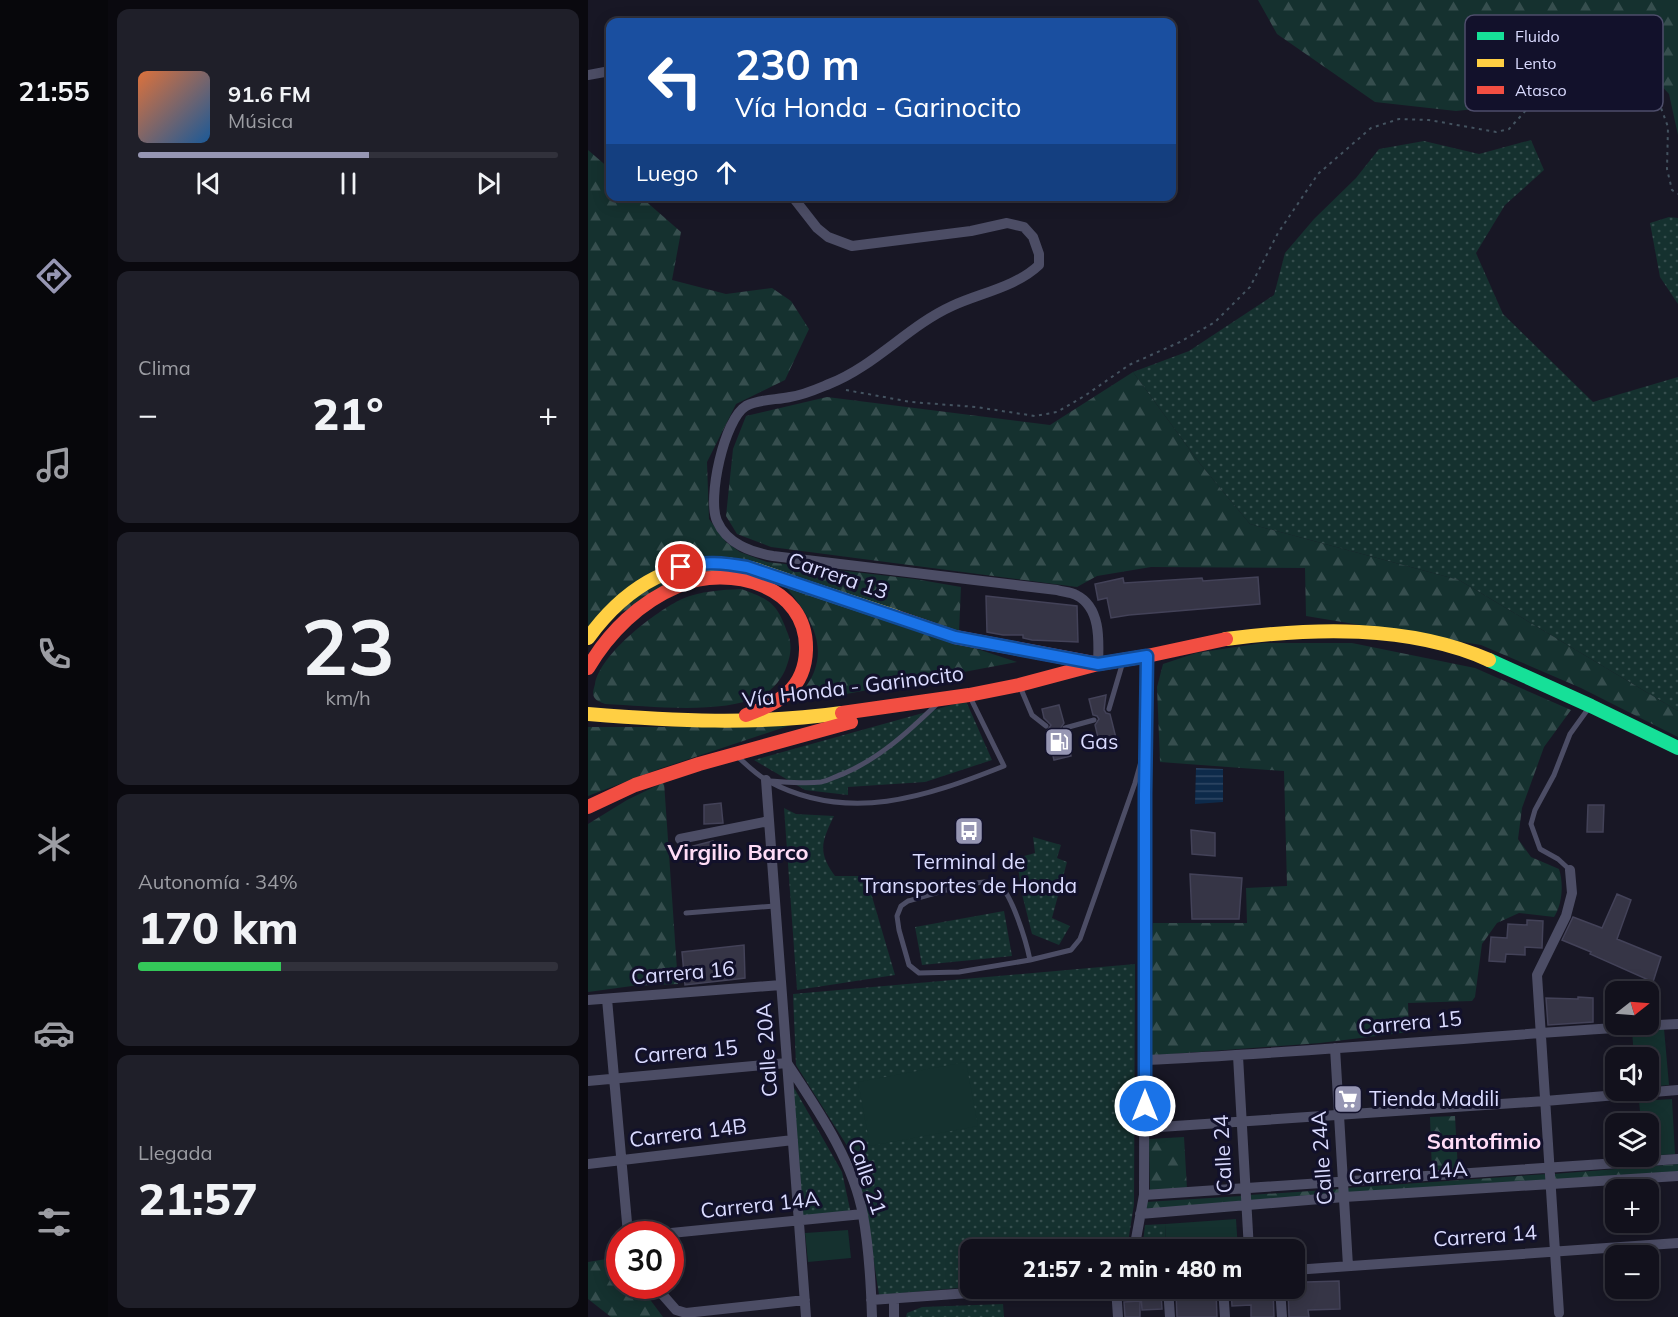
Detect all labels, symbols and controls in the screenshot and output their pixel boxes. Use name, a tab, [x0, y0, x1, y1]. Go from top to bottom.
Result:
legend	[1465, 15, 1663, 111]
text: Fluido	[1515, 26, 1560, 46]
text: 230 m	[735, 38, 860, 91]
icon: left	[636, 42, 714, 120]
text: Lento	[1515, 53, 1556, 73]
text: 21:55	[18, 74, 90, 108]
text: 91.6 FM	[228, 80, 311, 108]
text: Atasco	[1515, 80, 1567, 100]
text: Vía Honda - Garinocito	[735, 90, 1021, 124]
text: Música	[228, 108, 293, 133]
icon: ahead	[710, 156, 743, 189]
text: Luego	[636, 159, 698, 187]
icon: previous	[192, 167, 225, 200]
icon: pause	[332, 167, 365, 200]
icon: next	[472, 167, 505, 200]
icon: directions	[33, 255, 75, 297]
text: Clima	[138, 355, 191, 380]
text: 21°	[312, 385, 384, 441]
text: −	[138, 393, 158, 434]
text: +	[538, 393, 558, 434]
icon: music	[33, 444, 75, 486]
pin	[655, 541, 706, 592]
street label: Carrera 13	[785, 546, 892, 604]
icon: arrive	[664, 550, 697, 583]
text: 23	[301, 597, 395, 695]
icon: phone	[33, 633, 75, 675]
street label: Vía Honda - Garinocito	[741, 660, 965, 712]
text: km/h	[325, 685, 371, 710]
fuel station icon: Gas	[1043, 726, 1075, 758]
place label: Gas	[1080, 728, 1118, 754]
bus stop icon: Terminal de Transportes de Honda	[953, 815, 985, 847]
icon: climate	[33, 823, 75, 865]
district label: Virgilio Barco	[666, 838, 809, 866]
place label: Terminal de Transportes de Honda	[861, 848, 1077, 898]
text: Autonomía · 34%	[138, 869, 298, 894]
text: 170 km	[138, 899, 299, 955]
street label: Carrera 16	[630, 955, 736, 989]
north arrow	[1605, 981, 1659, 1035]
map controls	[1605, 981, 1659, 1299]
street label: Calle 20A	[750, 1002, 782, 1098]
street label: Carrera 15	[1357, 1005, 1463, 1039]
icon: car	[33, 1012, 75, 1054]
street label: Carrera 15	[633, 1034, 739, 1068]
button: sound	[1605, 1047, 1659, 1101]
position arrow	[1113, 1074, 1177, 1138]
supermarket icon: Tienda Madili	[1332, 1083, 1364, 1115]
place label: Tienda Madili	[1369, 1085, 1499, 1111]
street label: Calle 24A	[1305, 1110, 1337, 1206]
street label: Carrera 14B	[628, 1112, 748, 1152]
button: layers	[1605, 1113, 1659, 1167]
street label: Calle 24	[1207, 1114, 1237, 1194]
district label: Santofimio	[1427, 1127, 1541, 1155]
street label: Calle 21	[843, 1135, 893, 1218]
text: Llegada	[138, 1140, 213, 1165]
street label: Carrera 14A	[1347, 1155, 1469, 1189]
text: 21:57	[138, 1170, 258, 1226]
button: +	[1605, 1179, 1659, 1233]
street label: Carrera 14A	[699, 1185, 821, 1223]
icon: filters	[33, 1201, 75, 1243]
street label: Carrera 14	[1432, 1218, 1538, 1252]
speed limit sign: 30	[606, 1221, 684, 1299]
button: −	[1605, 1245, 1659, 1299]
text: 21:57 · 2 min · 480 m	[1023, 1255, 1242, 1283]

